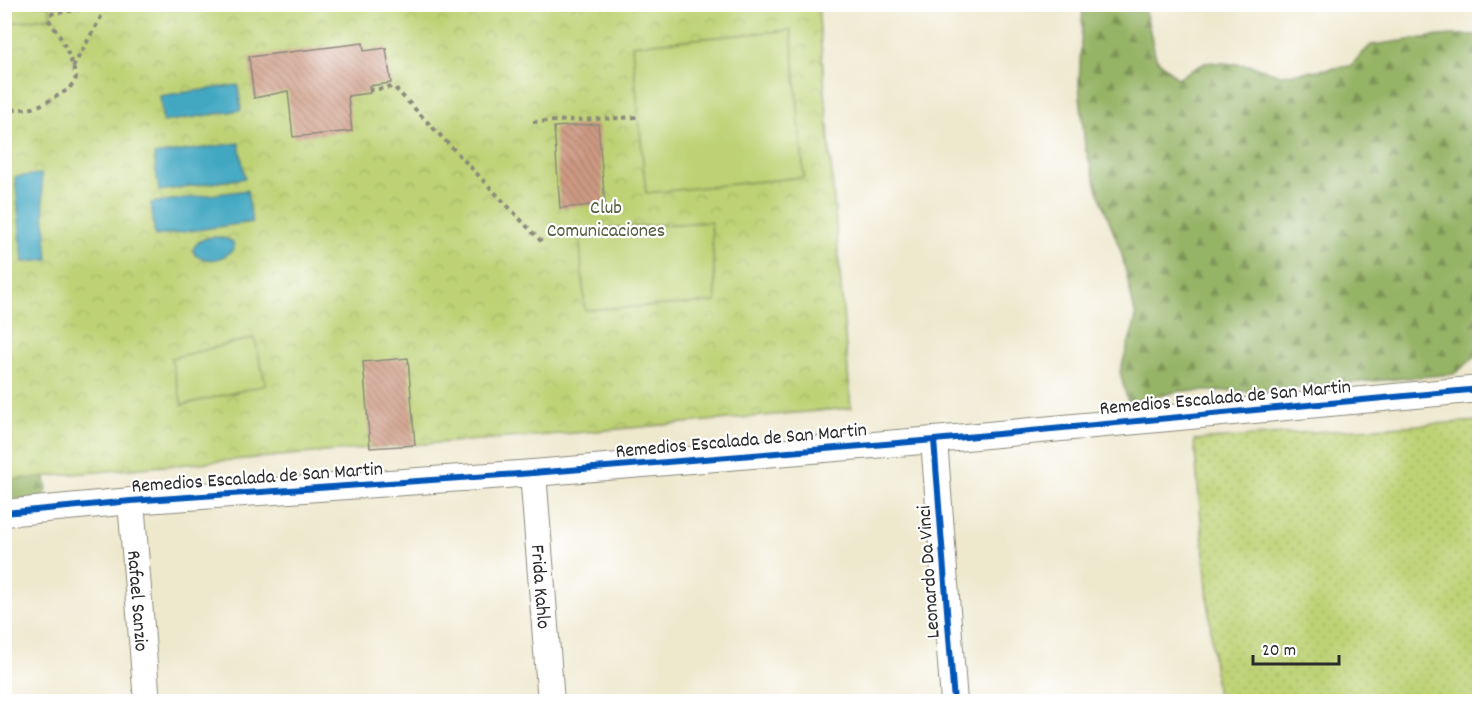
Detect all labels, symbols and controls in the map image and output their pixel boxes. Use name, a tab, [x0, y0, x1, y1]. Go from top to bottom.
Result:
park label: Club Comunicaciones	[547, 195, 665, 246]
street label: Remedios Escalada de San Martin	[1099, 374, 1352, 424]
street label: Remedios Escalada de San Martin	[615, 417, 868, 467]
street label: Remedios Escalada de San Martin	[131, 456, 384, 502]
street label: Leonardo Da Vinci	[911, 504, 949, 639]
street label: Frida Kahlo	[522, 543, 556, 630]
street label: Rafael Sanzio	[118, 549, 154, 653]
scale bar	[1253, 628, 1338, 666]
text: 20 m	[1262, 639, 1296, 664]

